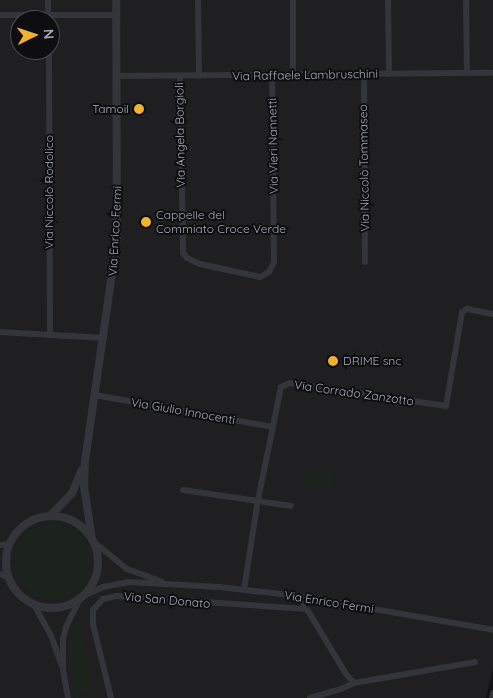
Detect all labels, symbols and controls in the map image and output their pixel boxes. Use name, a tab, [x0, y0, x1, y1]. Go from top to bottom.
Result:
north arrow	[10, 10, 60, 60]
text: N	[40, 28, 58, 40]
street label: Via Raffaele Lambruschini	[232, 67, 378, 83]
street label: Via Angela Borgioli	[172, 82, 188, 188]
street label: Via Vieri Nannetti	[265, 98, 281, 194]
place label: Tamoil	[92, 102, 129, 116]
marker: Tamoil	[133, 103, 145, 115]
street label: Via Niccolò Tommaseo	[356, 104, 372, 232]
street label: Via Niccolò Rodolico	[42, 135, 56, 249]
street label: Via Enrico Fermi	[105, 186, 125, 276]
place label: Cappelle del Commiato Croce Verde	[156, 208, 286, 236]
marker: Cappelle del Commiato Croce Verde	[140, 216, 152, 228]
place label: DRIME snc	[343, 354, 401, 368]
marker: DRIME snc	[327, 355, 339, 367]
street label: Via Corrado Zanzotto	[293, 377, 415, 409]
street label: Via Giulio Innocenti	[130, 395, 236, 427]
street label: Via Enrico Fermi	[283, 588, 375, 616]
street label: Via San Donato	[123, 589, 211, 611]

